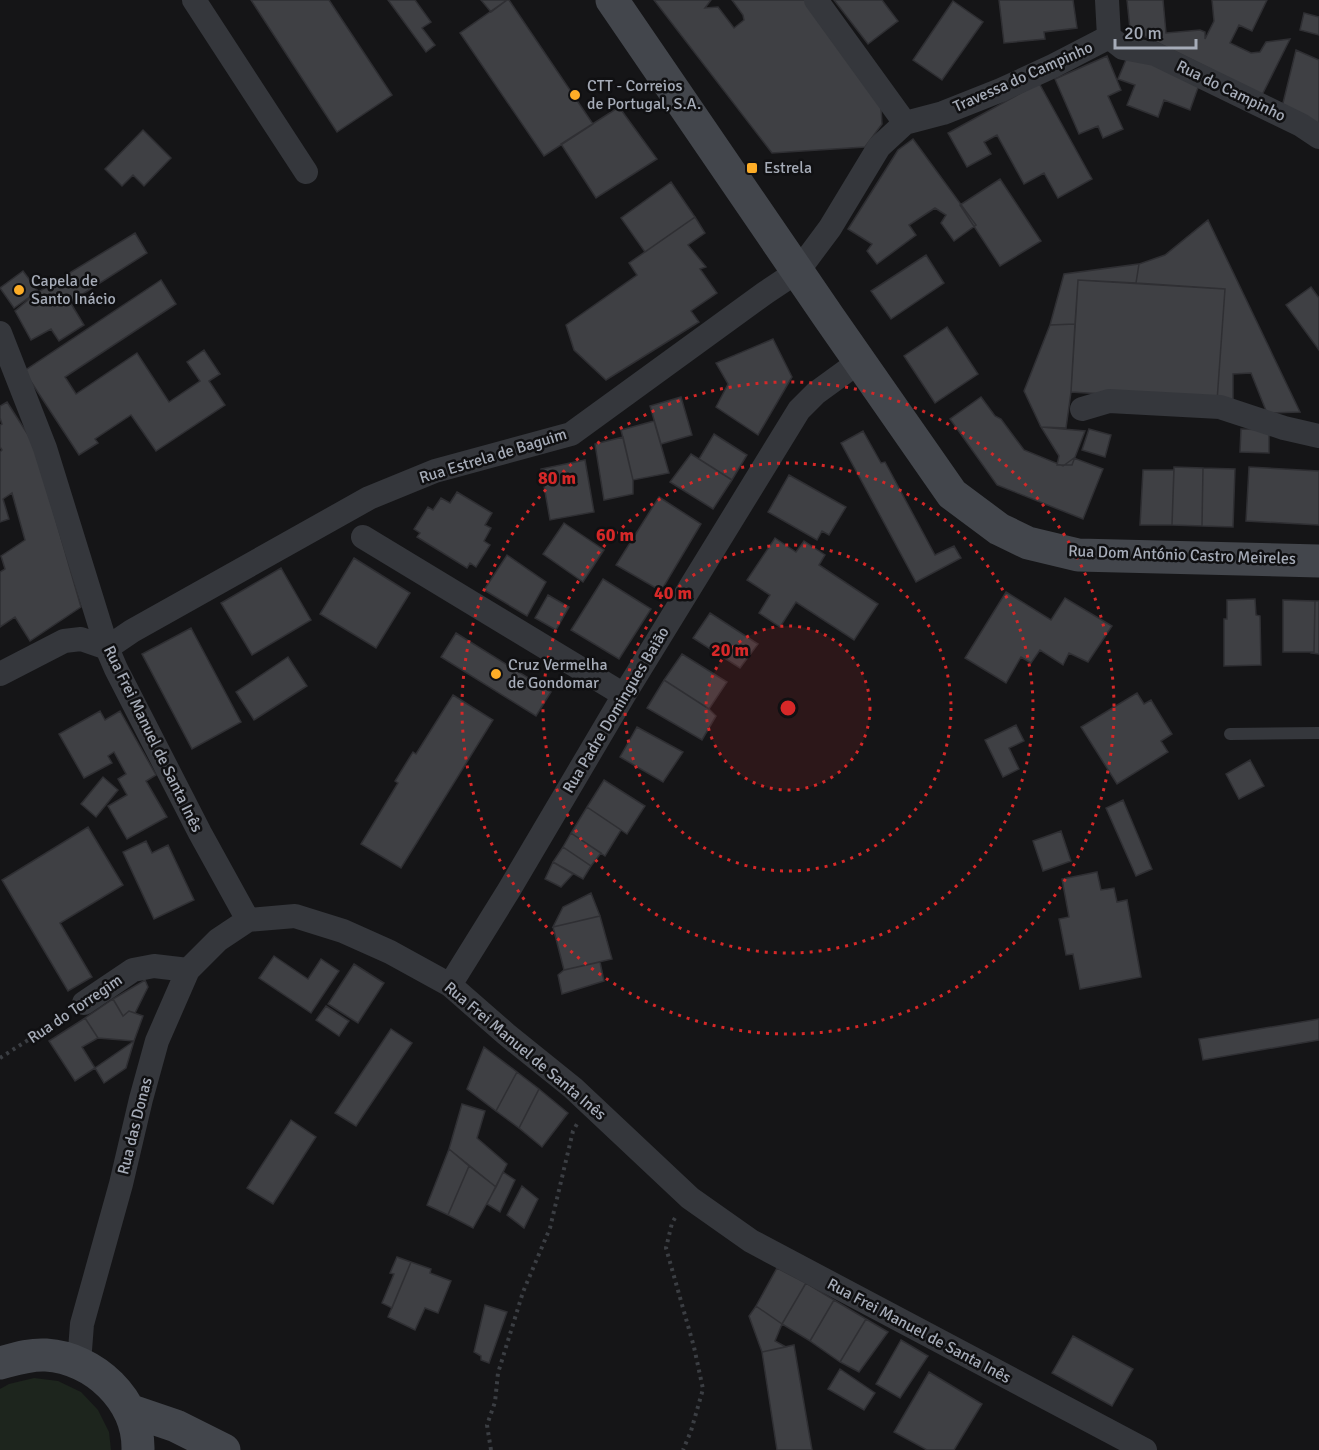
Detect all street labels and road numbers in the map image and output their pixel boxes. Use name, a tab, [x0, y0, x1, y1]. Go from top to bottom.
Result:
street label: Travessa do Campinho	[950, 37, 1096, 117]
street label: Rua do Campinho	[1173, 56, 1289, 126]
street label: Rua Estrela de Baguim	[417, 424, 569, 488]
street label: Rua Dom António Castro Meireles	[1068, 541, 1296, 569]
street label: Rua Padre Domingues Baião	[558, 623, 674, 797]
street label: Rua Frei Manuel de Santa Inês	[99, 642, 207, 836]
street label: Rua do Torregim	[24, 970, 126, 1048]
street label: Rua Frei Manuel de Santa Inês	[440, 977, 610, 1125]
street label: Rua das Donas	[113, 1075, 157, 1177]
street label: Rua Frei Manuel de Santa Inês	[824, 1274, 1014, 1388]

